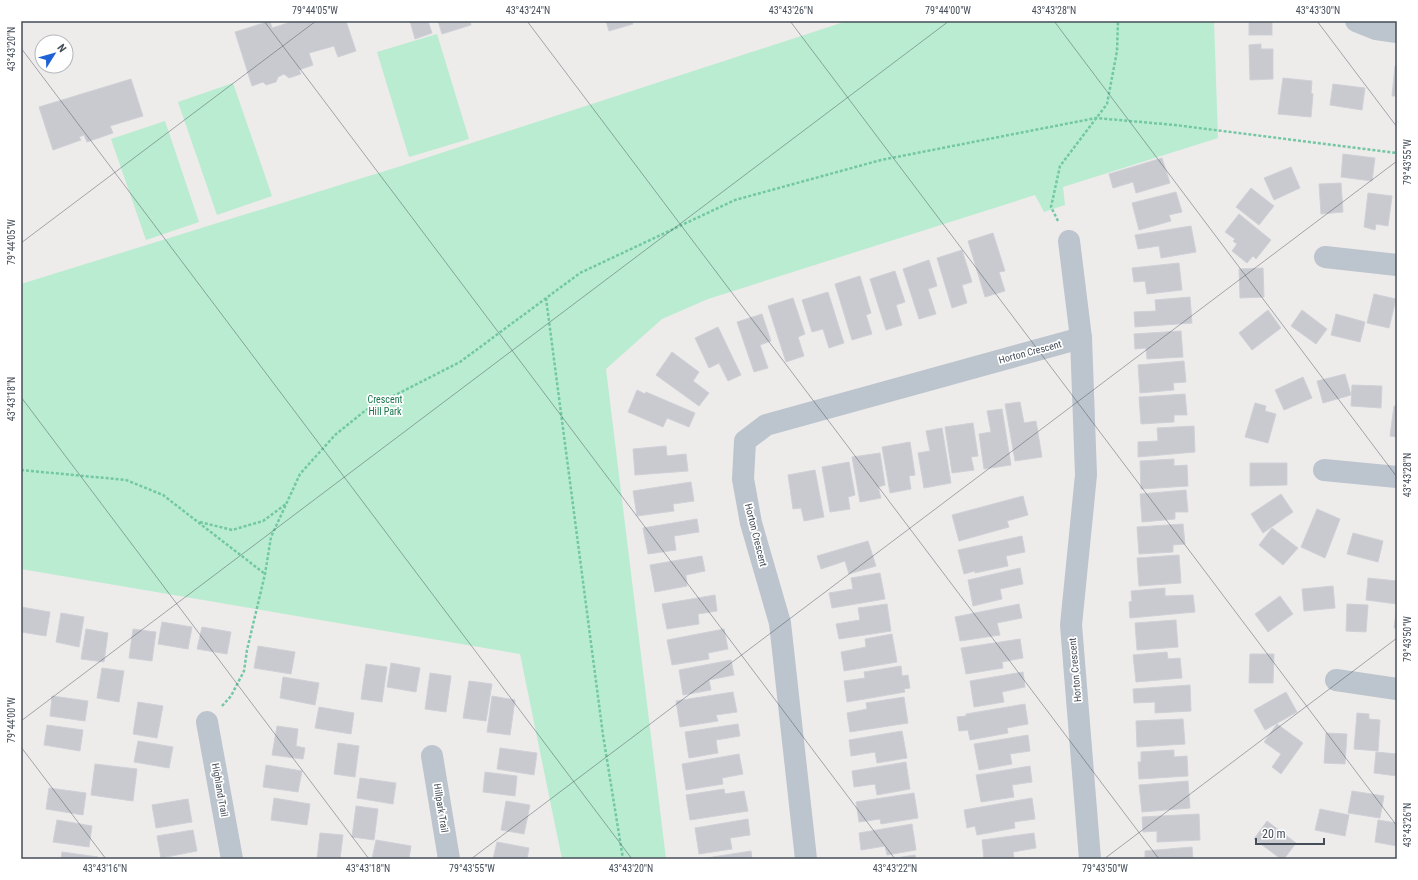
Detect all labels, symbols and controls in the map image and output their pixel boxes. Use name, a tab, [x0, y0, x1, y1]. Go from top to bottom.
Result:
text: 79°44'05"W	[292, 5, 338, 16]
text: 43°43'24"N	[506, 5, 550, 16]
text: 43°43'26"N	[769, 5, 813, 16]
text: 79°44'00"W	[925, 5, 971, 16]
text: 43°43'28"N	[1032, 5, 1076, 16]
text: 43°43'30"N	[1296, 5, 1340, 16]
text: 43°43'20"N	[6, 27, 17, 71]
north arrow	[34, 34, 74, 74]
text: N	[54, 42, 69, 55]
text: 79°43'55"W	[1402, 139, 1413, 185]
text: 79°44'05"W	[6, 219, 17, 265]
street label: Horton Crescent	[997, 338, 1063, 366]
text: 43°43'18"N	[6, 377, 17, 421]
park label: Crescent Hill Park	[368, 394, 403, 417]
text: 43°43'28"N	[1402, 453, 1413, 497]
street label: Horton Crescent	[743, 502, 769, 568]
text: 79°43'50"W	[1402, 616, 1413, 662]
street label: Horton Crescent	[1067, 637, 1083, 703]
text: 79°44'00"W	[6, 697, 17, 743]
street label: Highland Trail	[210, 762, 230, 818]
street label: Hillpark Trail	[432, 783, 450, 833]
text: 43°43'26"N	[1402, 803, 1413, 847]
scale bar	[1256, 820, 1324, 846]
text: 20 m	[1262, 827, 1286, 841]
text: 43°43'16"N	[83, 863, 127, 874]
text: 43°43'18"N	[346, 863, 390, 874]
text: 79°43'55"W	[449, 863, 495, 874]
text: 43°43'20"N	[609, 863, 653, 874]
text: 43°43'22"N	[873, 863, 917, 874]
text: 79°43'50"W	[1082, 863, 1128, 874]

